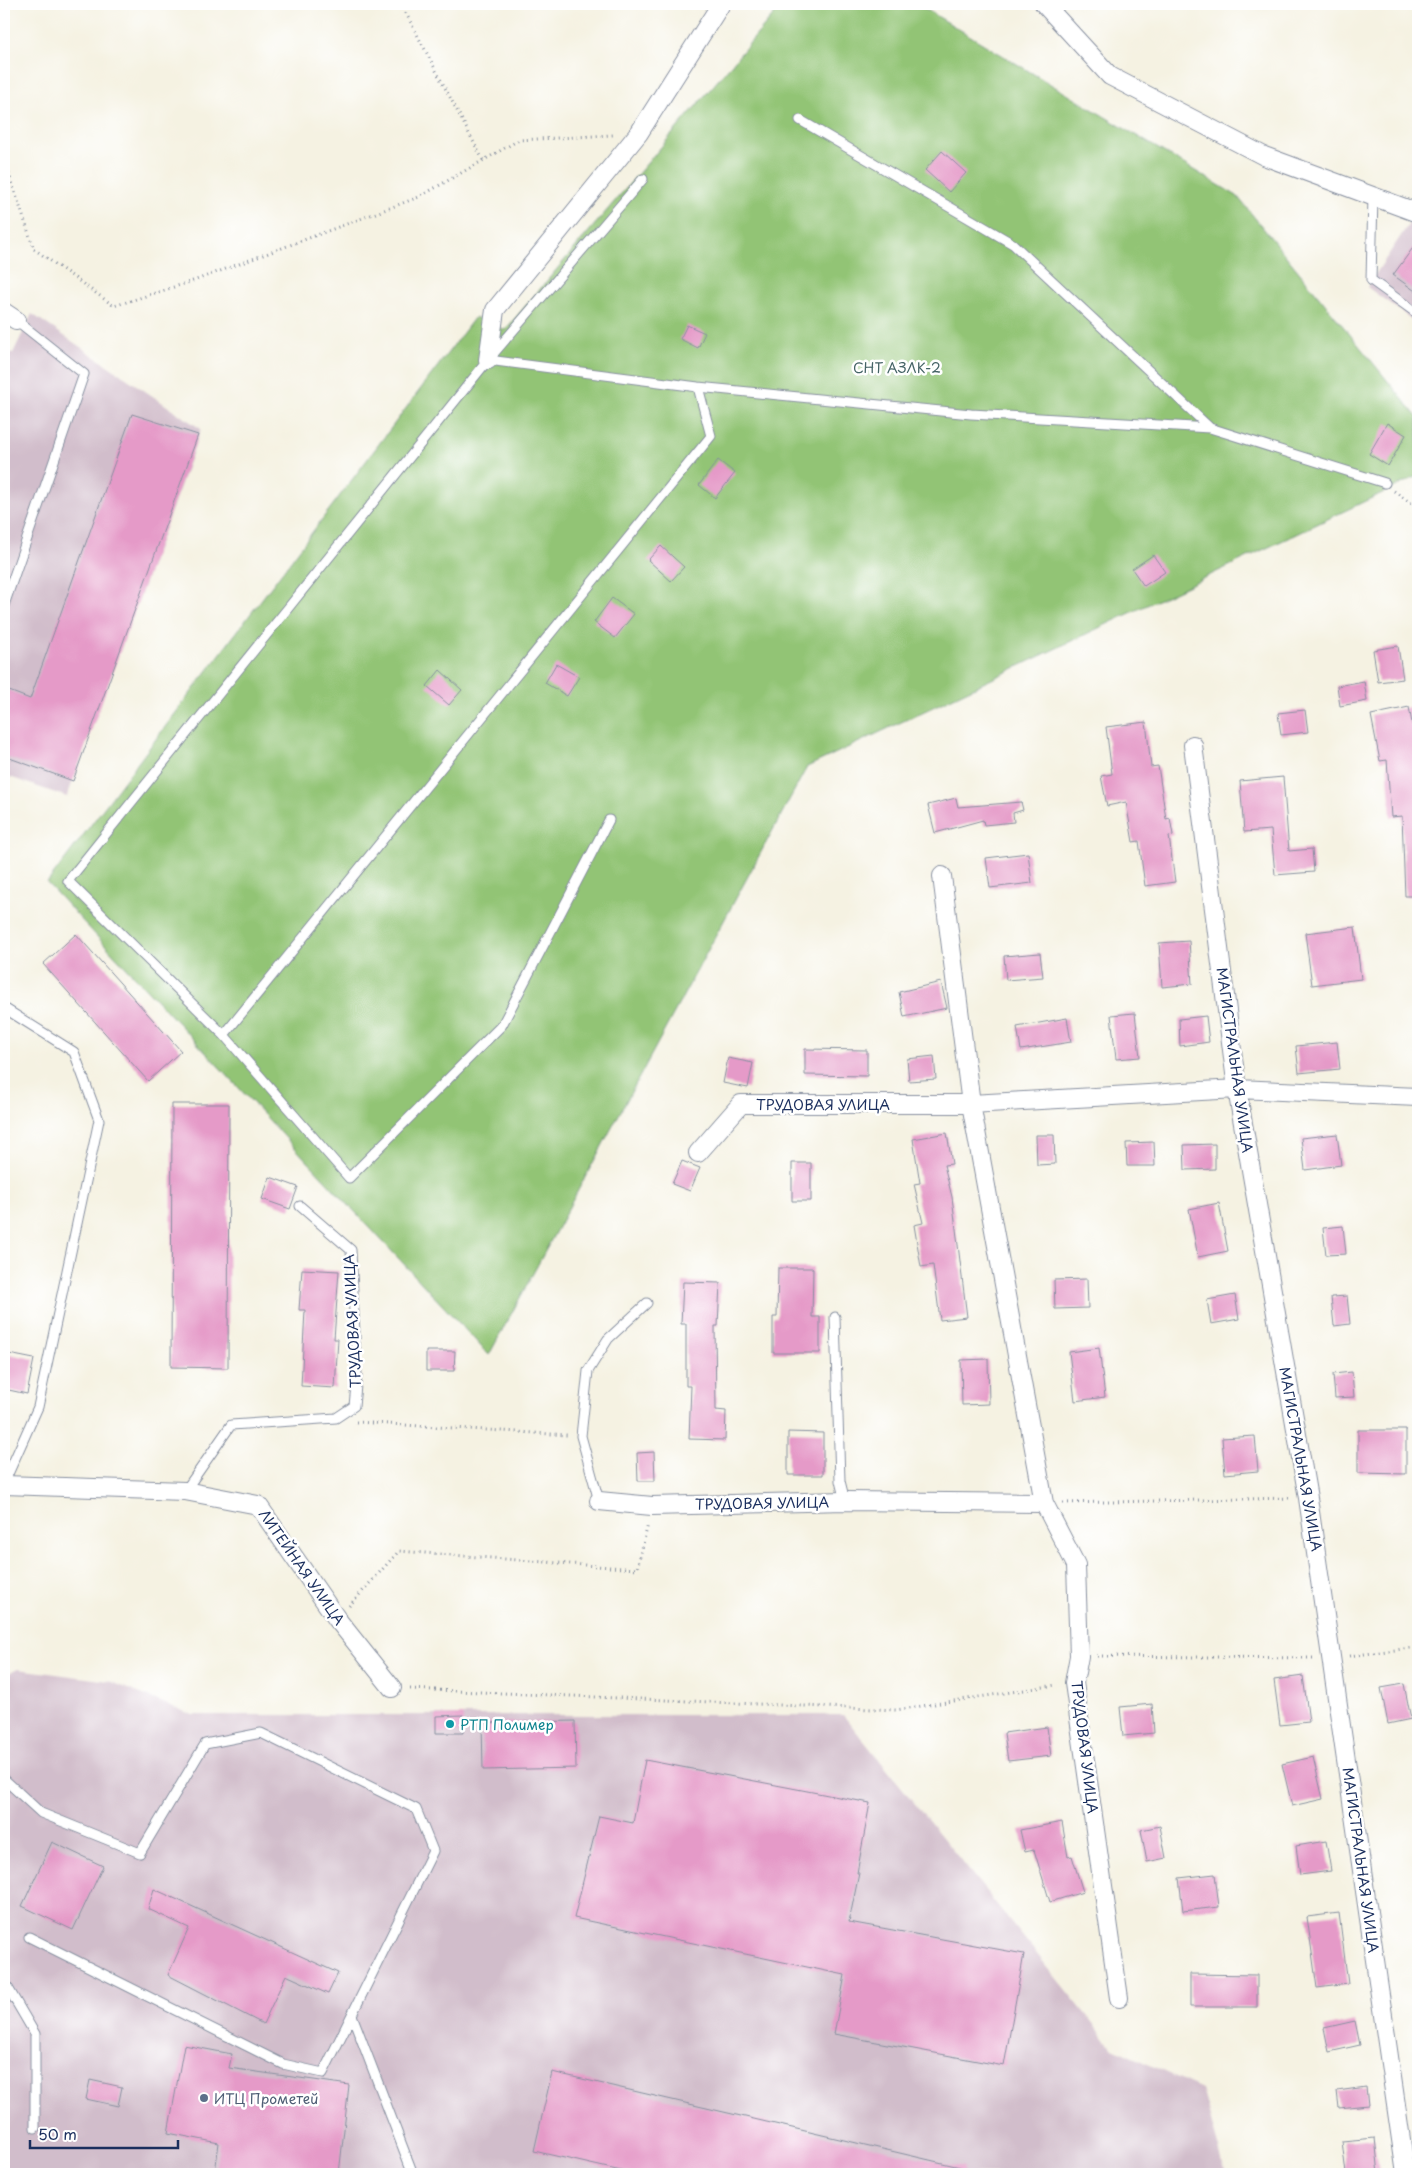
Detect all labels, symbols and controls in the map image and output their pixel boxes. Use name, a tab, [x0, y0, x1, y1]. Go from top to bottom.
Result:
park label: СНТ АЗЛК-2	[853, 357, 941, 378]
street label: МАГИСТРАЛЬНАЯ УЛИЦА	[1212, 966, 1258, 1154]
street label: ТРУДОВАЯ УЛИЦА	[756, 1094, 890, 1115]
street label: ТРУДОВАЯ УЛИЦА	[338, 1253, 366, 1388]
street label: МАГИСТРАЛЬНАЯ УЛИЦА	[1274, 1365, 1328, 1553]
street label: ТРУДОВАЯ УЛИЦА	[695, 1491, 829, 1515]
street label: ЛИТЕЙНАЯ УЛИЦА	[254, 1505, 350, 1629]
street label: ТРУДОВАЯ УЛИЦА	[1066, 1679, 1104, 1815]
place label: РТП Полимер	[460, 1714, 554, 1735]
marker: РТП Полимер	[444, 1718, 456, 1730]
street label: МАГИСТРАЛЬНАЯ УЛИЦА	[1338, 1766, 1384, 1954]
place label: ИТЦ Прометей	[214, 2088, 319, 2109]
marker: ИТЦ Прометей	[198, 2092, 210, 2104]
scale bar	[30, 2118, 178, 2150]
text: 50 m	[38, 2122, 77, 2145]

